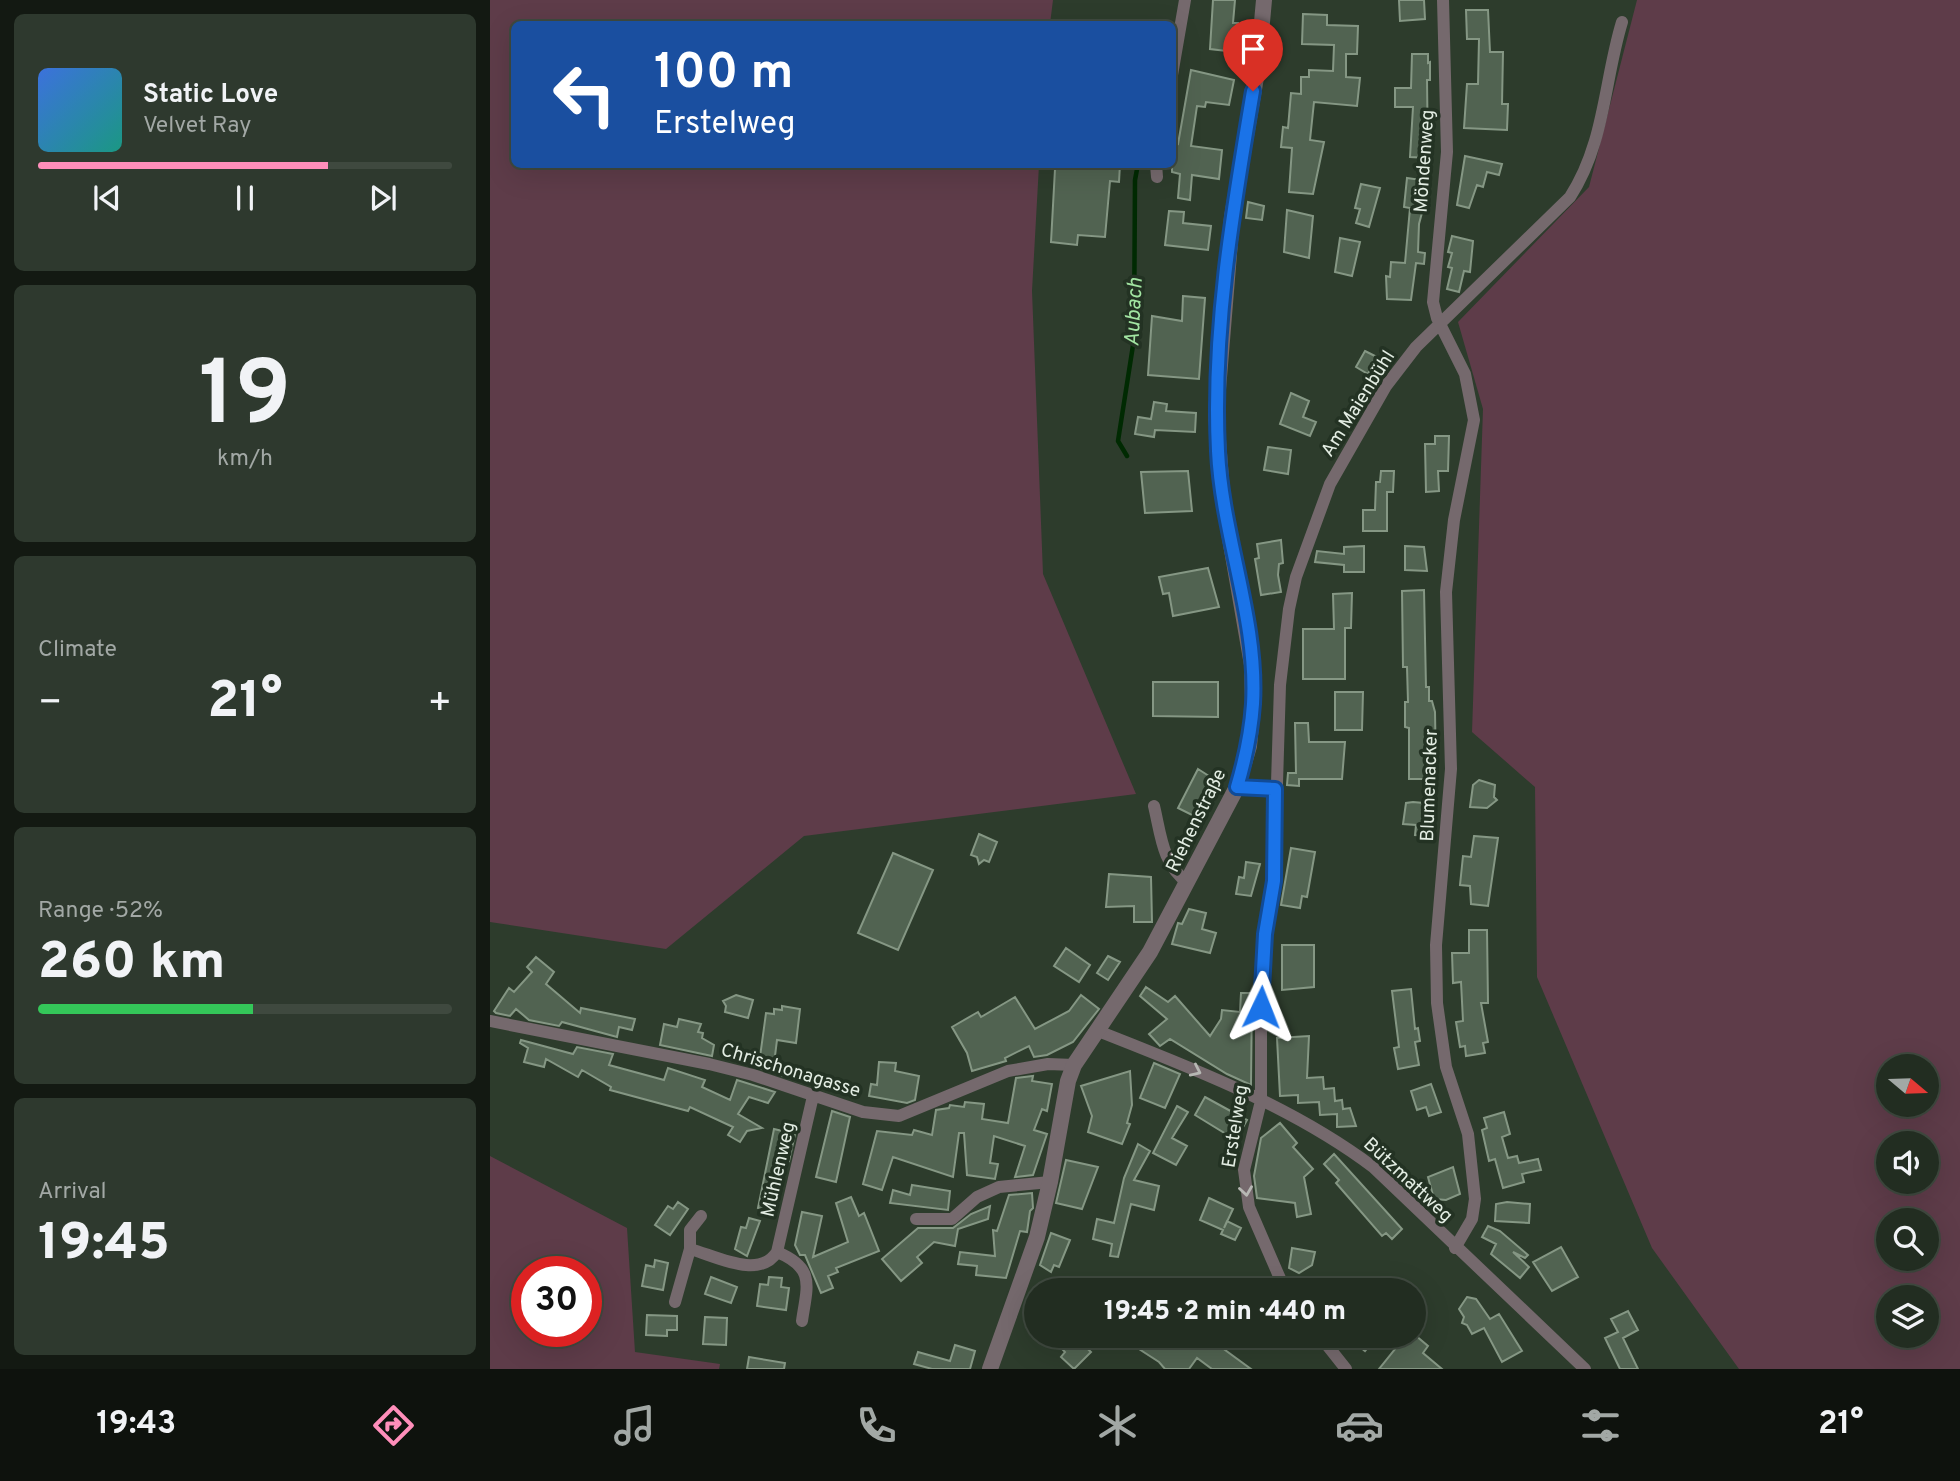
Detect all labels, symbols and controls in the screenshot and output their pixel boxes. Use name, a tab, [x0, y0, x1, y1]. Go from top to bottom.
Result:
pin	[1223, 19, 1283, 91]
icon: arrive	[1234, 30, 1272, 68]
text: 100 m	[654, 44, 793, 106]
icon: left	[539, 49, 630, 140]
text: Static Love	[143, 79, 278, 112]
text: Erstelweg	[654, 105, 796, 145]
street label: Möndenweg	[1409, 109, 1441, 213]
text: Velvet Ray	[143, 112, 251, 141]
icon: previous	[88, 179, 126, 217]
icon: pause	[226, 179, 264, 217]
icon: next	[364, 179, 402, 217]
water label: Aubach	[1119, 276, 1150, 347]
text: 19	[199, 342, 291, 457]
street label: Am Maienbühl	[1316, 346, 1401, 462]
text: km/h	[217, 445, 273, 474]
text: Climate	[38, 636, 117, 665]
text: 21°	[208, 670, 282, 736]
text: −	[38, 680, 63, 729]
text: +	[427, 680, 452, 729]
street label: Blumenacker	[1416, 728, 1444, 842]
street label: Riehenstraße	[1161, 765, 1232, 877]
text: Range · 52%	[38, 897, 163, 926]
text: 260 km	[38, 931, 225, 997]
position arrow	[1224, 970, 1298, 1044]
street label: Chrischonagasse	[718, 1038, 863, 1104]
north arrow	[1876, 1054, 1939, 1116]
map controls	[1876, 1054, 1939, 1348]
one-way arrow	[1189, 1062, 1201, 1076]
street label: Erstelweg	[1218, 1083, 1254, 1170]
street label: Mühlenweg	[756, 1119, 802, 1220]
button: sound	[1876, 1131, 1939, 1194]
street label: Bützmattweg	[1358, 1133, 1458, 1228]
text: Arrival	[38, 1178, 107, 1207]
one-way arrow	[1239, 1185, 1254, 1197]
button: search	[1876, 1208, 1939, 1271]
text: 19:45	[38, 1212, 170, 1278]
speed limit sign: 30	[511, 1256, 602, 1347]
button: layers	[1876, 1285, 1939, 1348]
text: 19:45 · 2 min · 440 m	[1104, 1296, 1346, 1329]
icon: directions	[369, 1401, 418, 1450]
icon: music	[610, 1401, 659, 1450]
icon: phone	[852, 1401, 901, 1450]
icon: climate	[1093, 1401, 1142, 1450]
icon: car	[1335, 1401, 1384, 1450]
icon: filters	[1576, 1401, 1625, 1450]
text: 19:43	[96, 1405, 176, 1445]
text: 21°	[1818, 1405, 1864, 1445]

